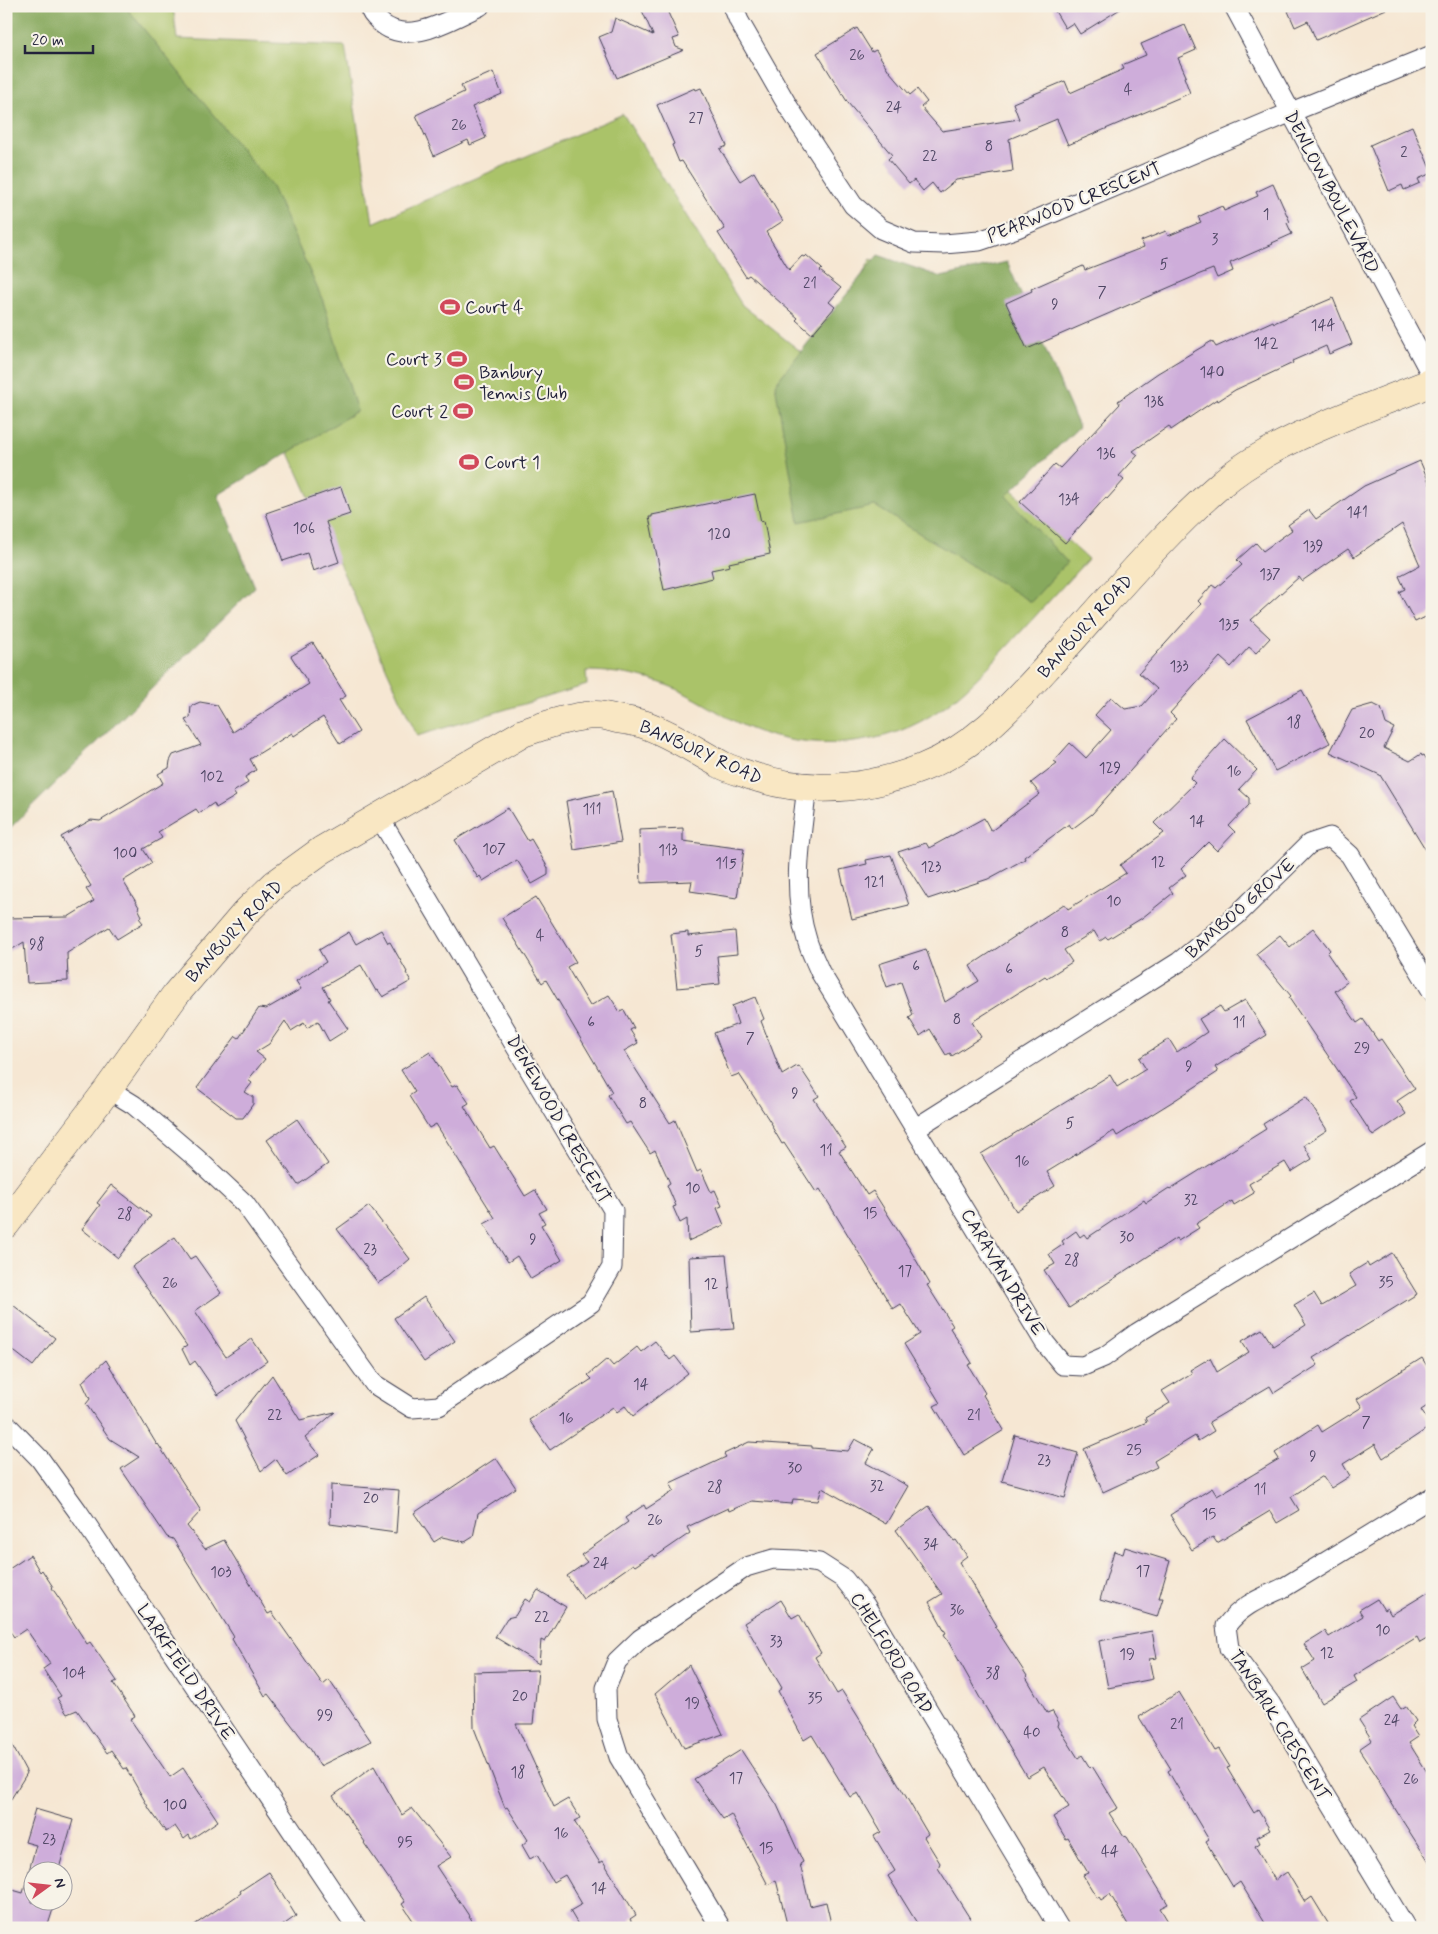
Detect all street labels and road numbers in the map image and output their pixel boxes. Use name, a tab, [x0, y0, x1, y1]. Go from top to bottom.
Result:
street label: DENLOW BOULEVARD	[1278, 107, 1384, 278]
street label: PEARWOOD CRESCENT	[984, 157, 1165, 249]
street label: BANBURY ROAD	[1033, 570, 1139, 684]
street label: BANBURY ROAD	[635, 715, 766, 791]
street label: BAMBOO GROVE	[1181, 853, 1301, 965]
street label: BANBURY ROAD	[181, 875, 289, 988]
street label: DENEWOOD CRESCENT	[500, 1031, 616, 1208]
street label: CARAVAN DRIVE	[955, 1204, 1050, 1341]
street label: CHELFORD ROAD	[844, 1588, 938, 1719]
street label: LARKFIELD DRIVE	[131, 1600, 240, 1746]
street label: TANBARK CRESCENT	[1223, 1645, 1336, 1806]

